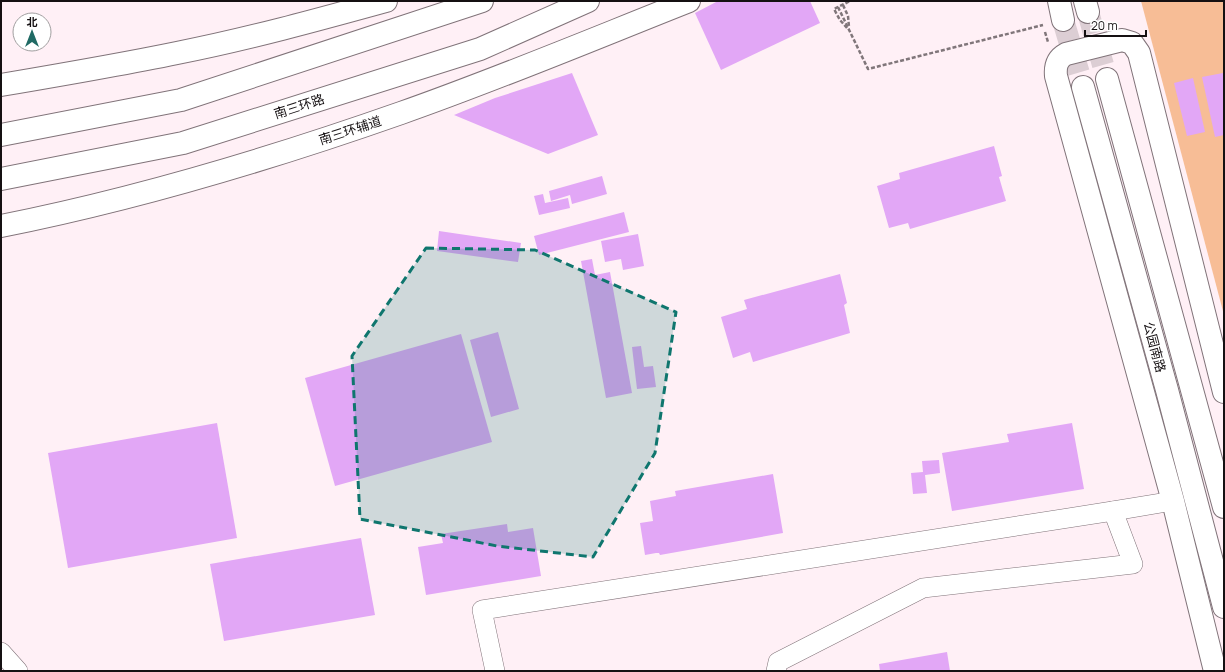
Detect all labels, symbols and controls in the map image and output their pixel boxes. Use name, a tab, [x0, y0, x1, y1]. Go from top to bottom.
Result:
north arrow	[12, 12, 52, 52]
scale bar	[1085, 12, 1146, 38]
text: 北	[27, 14, 38, 29]
text: 20 m	[1091, 17, 1118, 34]
street label: 南三环路	[271, 89, 327, 123]
street label: 南三环辅道	[316, 111, 384, 149]
street label: 公园南路	[1140, 320, 1170, 374]

